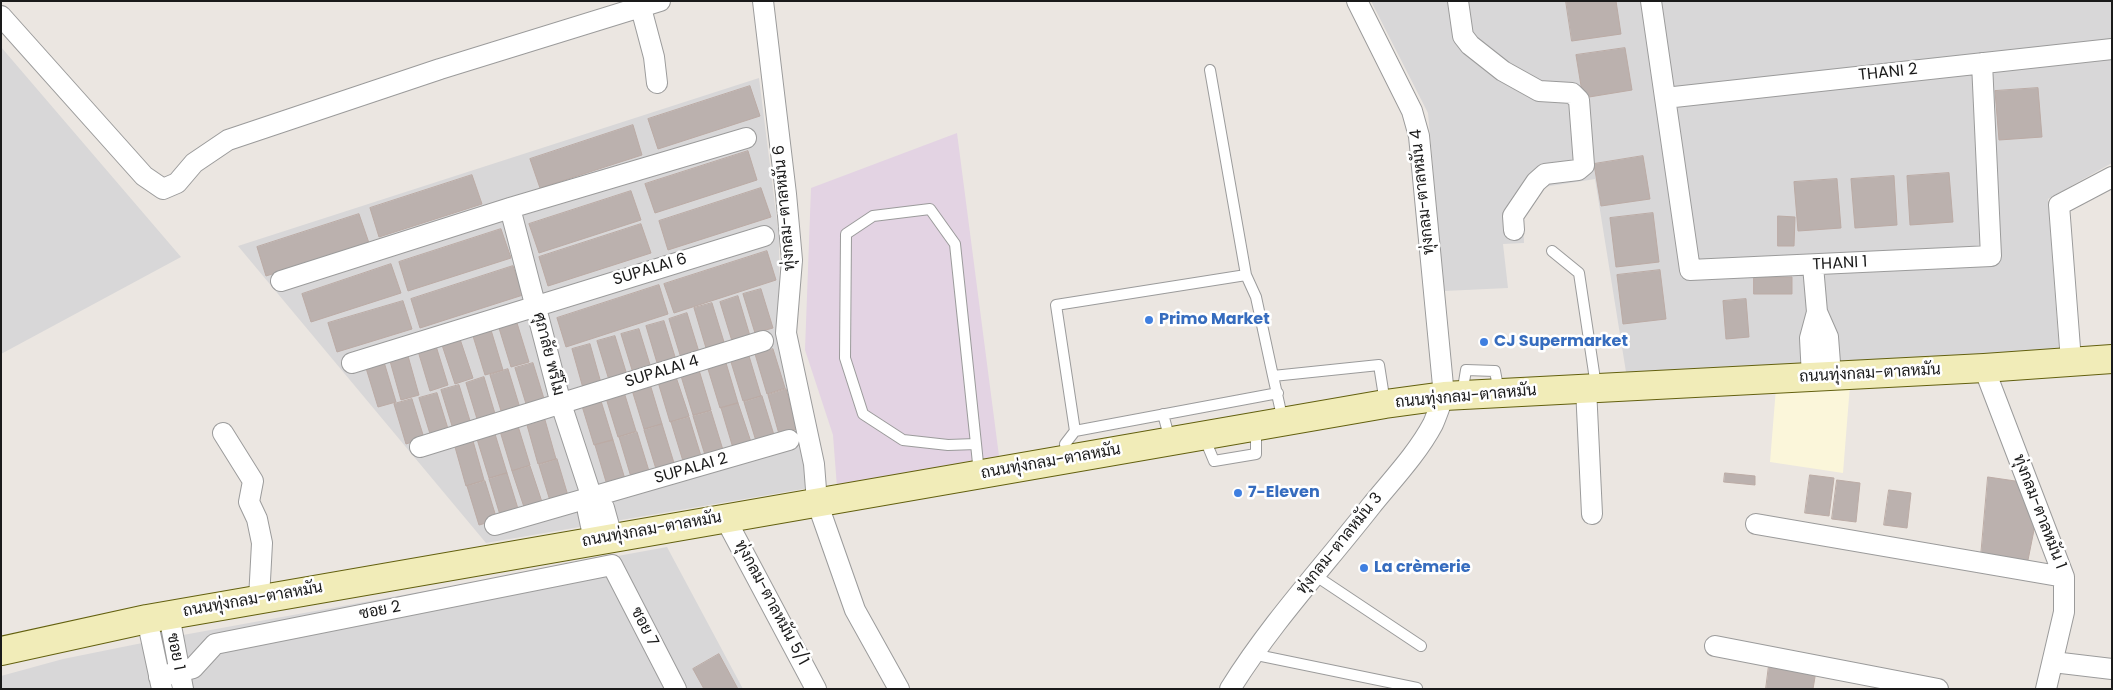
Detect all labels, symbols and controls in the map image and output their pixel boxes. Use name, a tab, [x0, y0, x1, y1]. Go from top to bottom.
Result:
street label: THANI 2	[1858, 60, 1918, 86]
street label: ทุ่งกลม-ตาลหมัน 4	[1407, 128, 1439, 256]
street label: ทุ่งกลม-ตาลหมัน 6	[770, 144, 800, 272]
street label: SUPALAI 6	[611, 250, 689, 290]
street label: THANI 1	[1812, 253, 1868, 275]
street label: ศุภาลัย พรีโม	[528, 310, 568, 398]
place label: Primo Market	[1159, 310, 1270, 330]
marker: Primo Market	[1143, 314, 1155, 326]
place label: CJ Supermarket	[1494, 332, 1628, 352]
marker: CJ Supermarket	[1478, 336, 1490, 348]
street label: SUPALAI 4	[623, 352, 701, 392]
street label: ถนนทุ่งกลม-ตาลหมัน	[1799, 361, 1941, 387]
street label: ถนนทุ่งกลม-ตาลหมัน	[1395, 381, 1537, 413]
street label: ถนนทุ่งกลม-ตาลหมัน	[980, 440, 1122, 484]
street label: SUPALAI 2	[652, 449, 730, 489]
street label: ทุ่งกลม-ตาลหมัน 1	[2008, 452, 2070, 572]
place label: 7-Eleven	[1248, 483, 1320, 503]
marker: 7-Eleven	[1232, 487, 1244, 499]
street label: ทุ่งกลม-ตาลหมัน 3	[1293, 489, 1387, 599]
street label: ถนนทุ่งกลม-ตาลหมัน	[581, 508, 723, 552]
street label: ทุ่งกลม-ตาลหมัน 5/1	[730, 537, 812, 669]
place label: La crèmerie	[1374, 558, 1470, 578]
marker: La crèmerie	[1358, 562, 1370, 574]
street label: ถนนทุ่งกลม-ตาลหมัน	[182, 578, 324, 622]
street label: ซอย 2	[358, 598, 402, 624]
street label: ซอย 7	[626, 604, 662, 650]
street label: ซอย 1	[162, 632, 188, 672]

